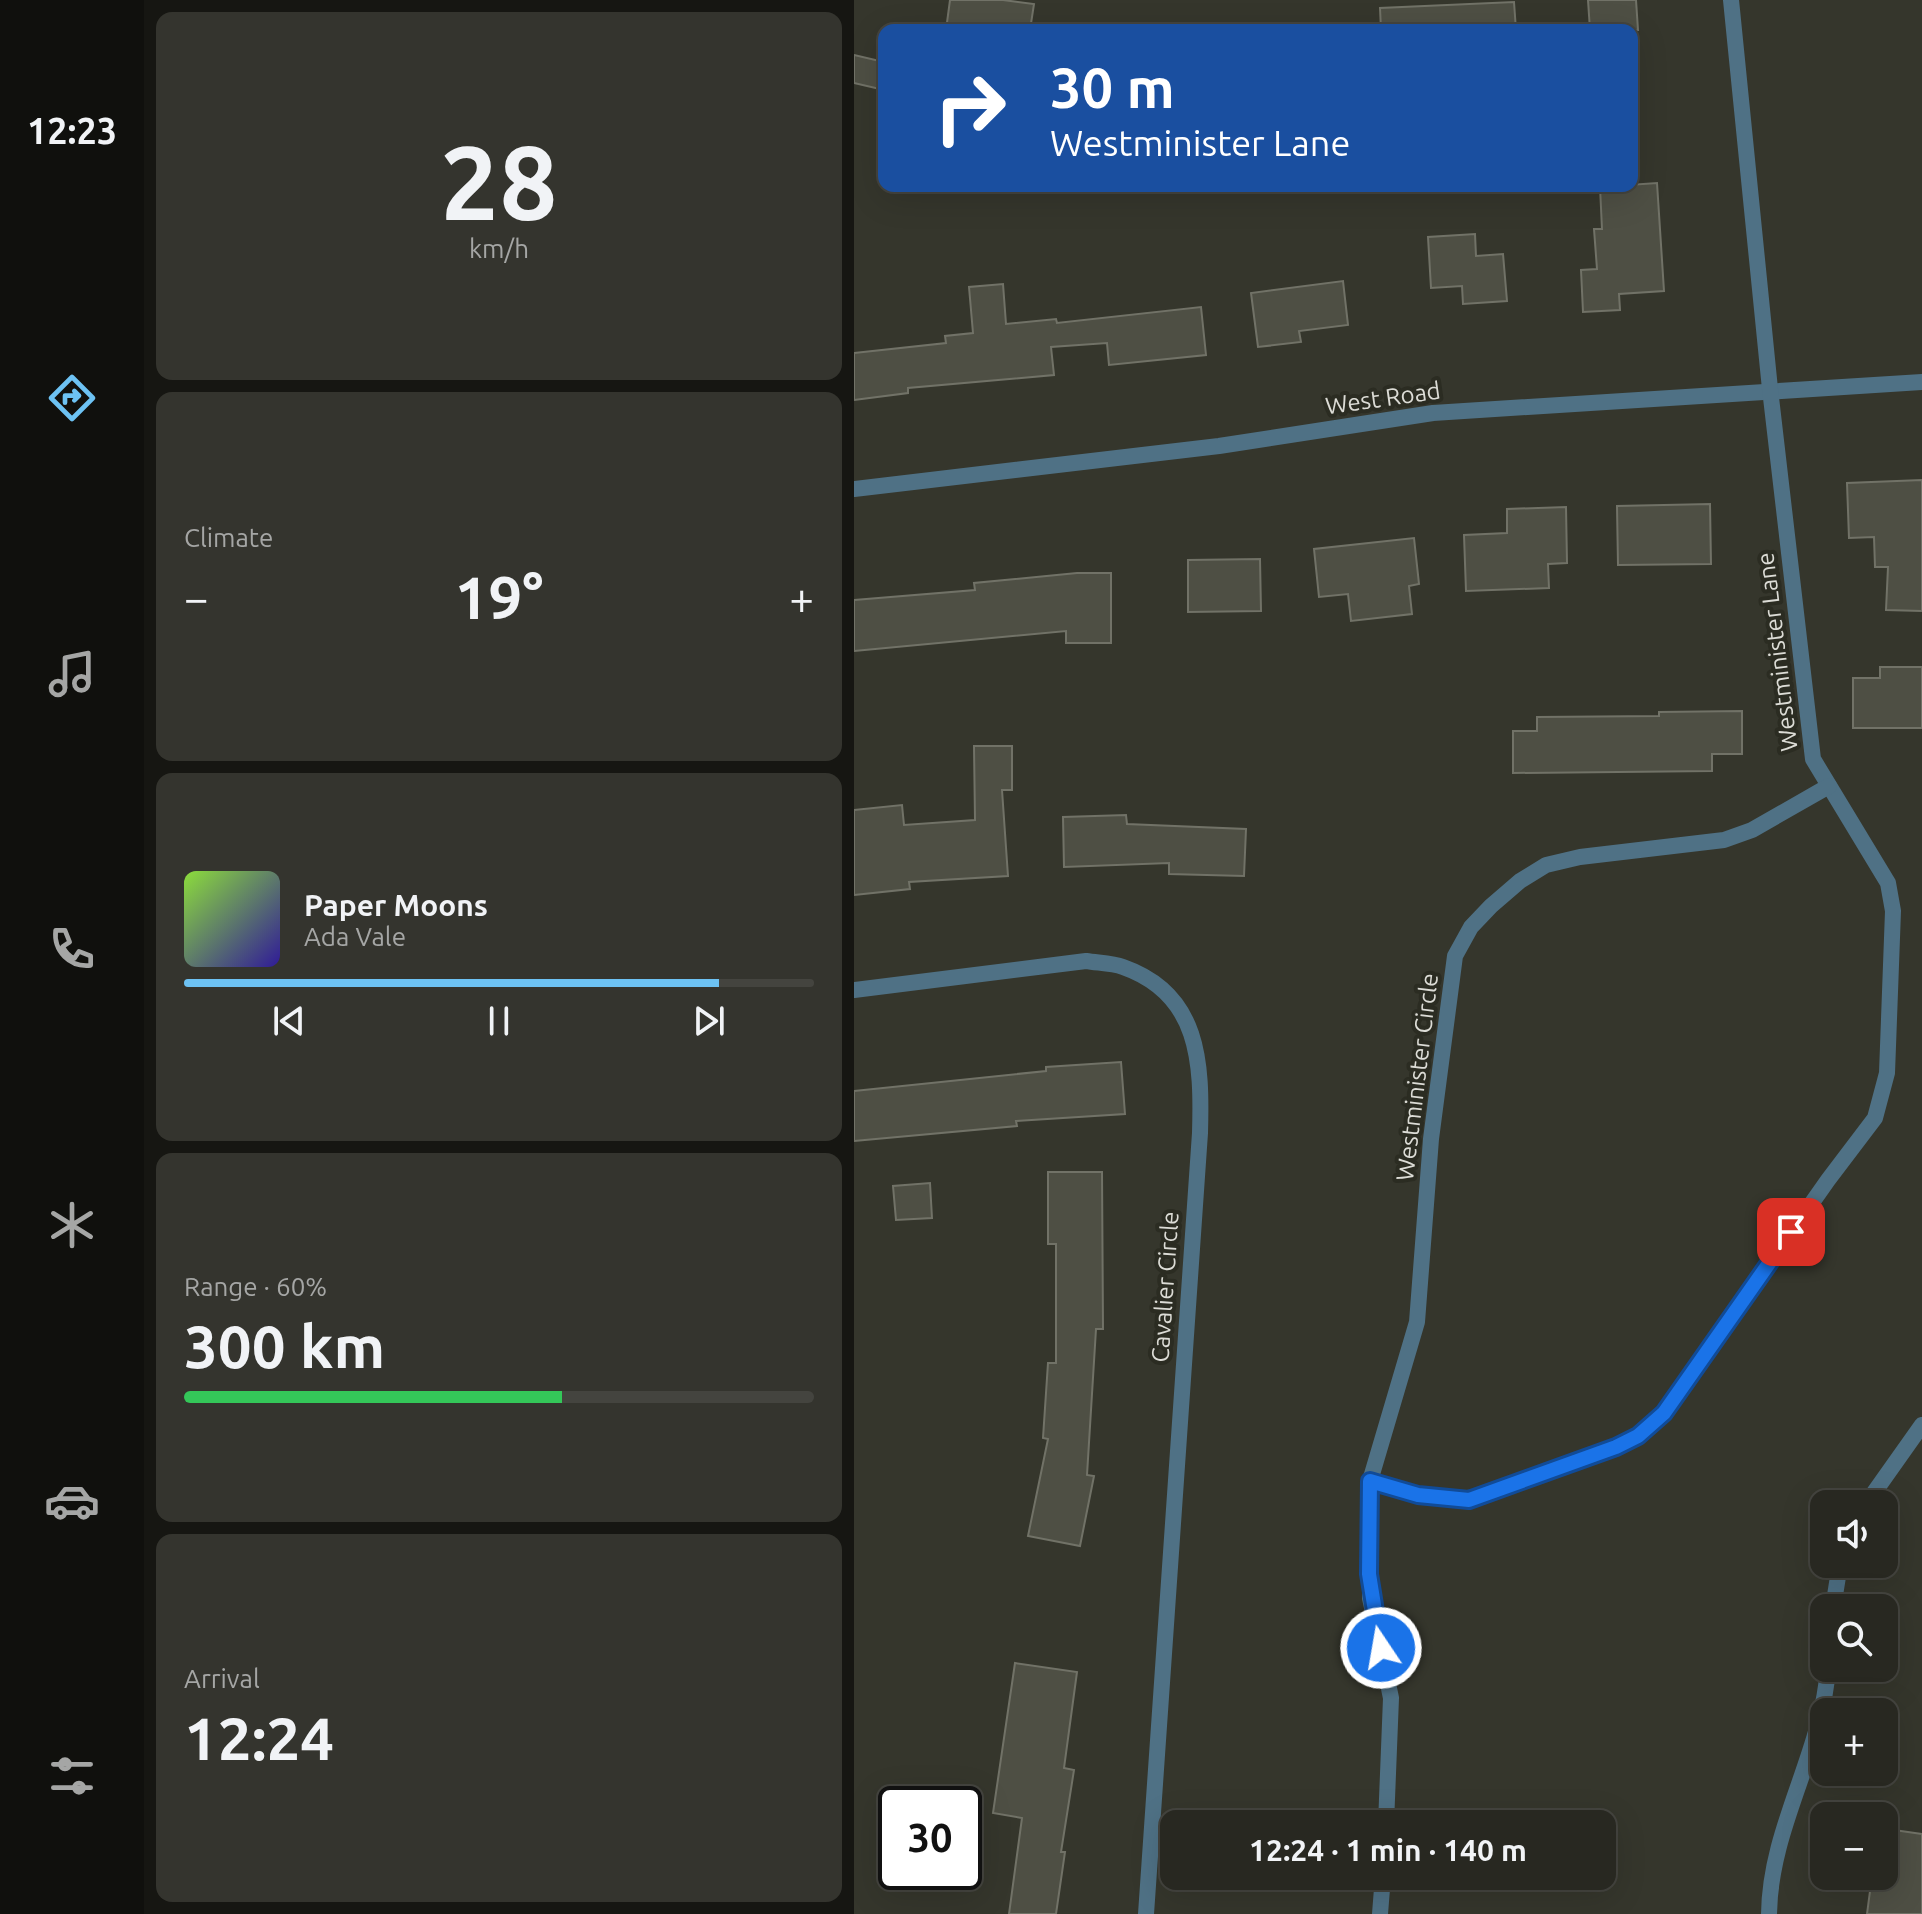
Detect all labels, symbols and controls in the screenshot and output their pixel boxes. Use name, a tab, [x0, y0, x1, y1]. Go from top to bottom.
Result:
icon: right	[918, 56, 1022, 160]
text: 30 m	[1050, 56, 1175, 119]
text: 12:23	[27, 110, 117, 151]
text: Westminister Lane	[1050, 122, 1350, 163]
text: 28	[440, 123, 558, 240]
text: km/h	[469, 234, 529, 263]
icon: directions	[44, 370, 100, 426]
street label: West Road	[1324, 377, 1442, 419]
text: Climate	[184, 523, 273, 552]
street label: Westminister Lane	[1751, 551, 1803, 753]
text: 19°	[455, 563, 543, 630]
text: −	[184, 573, 209, 622]
text: +	[789, 573, 814, 622]
icon: music	[44, 646, 100, 702]
text: Paper Moons	[304, 888, 488, 922]
icon: phone	[44, 921, 100, 977]
text: Ada Vale	[304, 922, 406, 951]
street label: Westminister Circle	[1391, 972, 1443, 1182]
icon: previous	[267, 999, 311, 1043]
icon: pause	[477, 999, 521, 1043]
icon: next	[687, 999, 731, 1043]
icon: climate	[44, 1197, 100, 1253]
pin	[1757, 1198, 1825, 1266]
icon: arrive	[1769, 1210, 1813, 1254]
street label: Cavalier Circle	[1146, 1211, 1184, 1363]
text: Range · 60%	[184, 1272, 327, 1301]
text: 300 km	[184, 1312, 385, 1379]
icon: car	[44, 1473, 100, 1529]
map controls	[1810, 1490, 1898, 1890]
button: sound	[1810, 1490, 1898, 1578]
button: search	[1810, 1594, 1898, 1682]
position arrow	[1339, 1606, 1423, 1690]
text: Arrival	[184, 1664, 260, 1693]
button: +	[1810, 1698, 1898, 1786]
text: 12:24	[184, 1704, 334, 1771]
icon: filters	[44, 1748, 100, 1804]
speed limit sign: 30	[878, 1786, 982, 1890]
button: −	[1810, 1802, 1898, 1890]
text: 12:24 · 1 min · 140 m	[1249, 1833, 1527, 1867]

